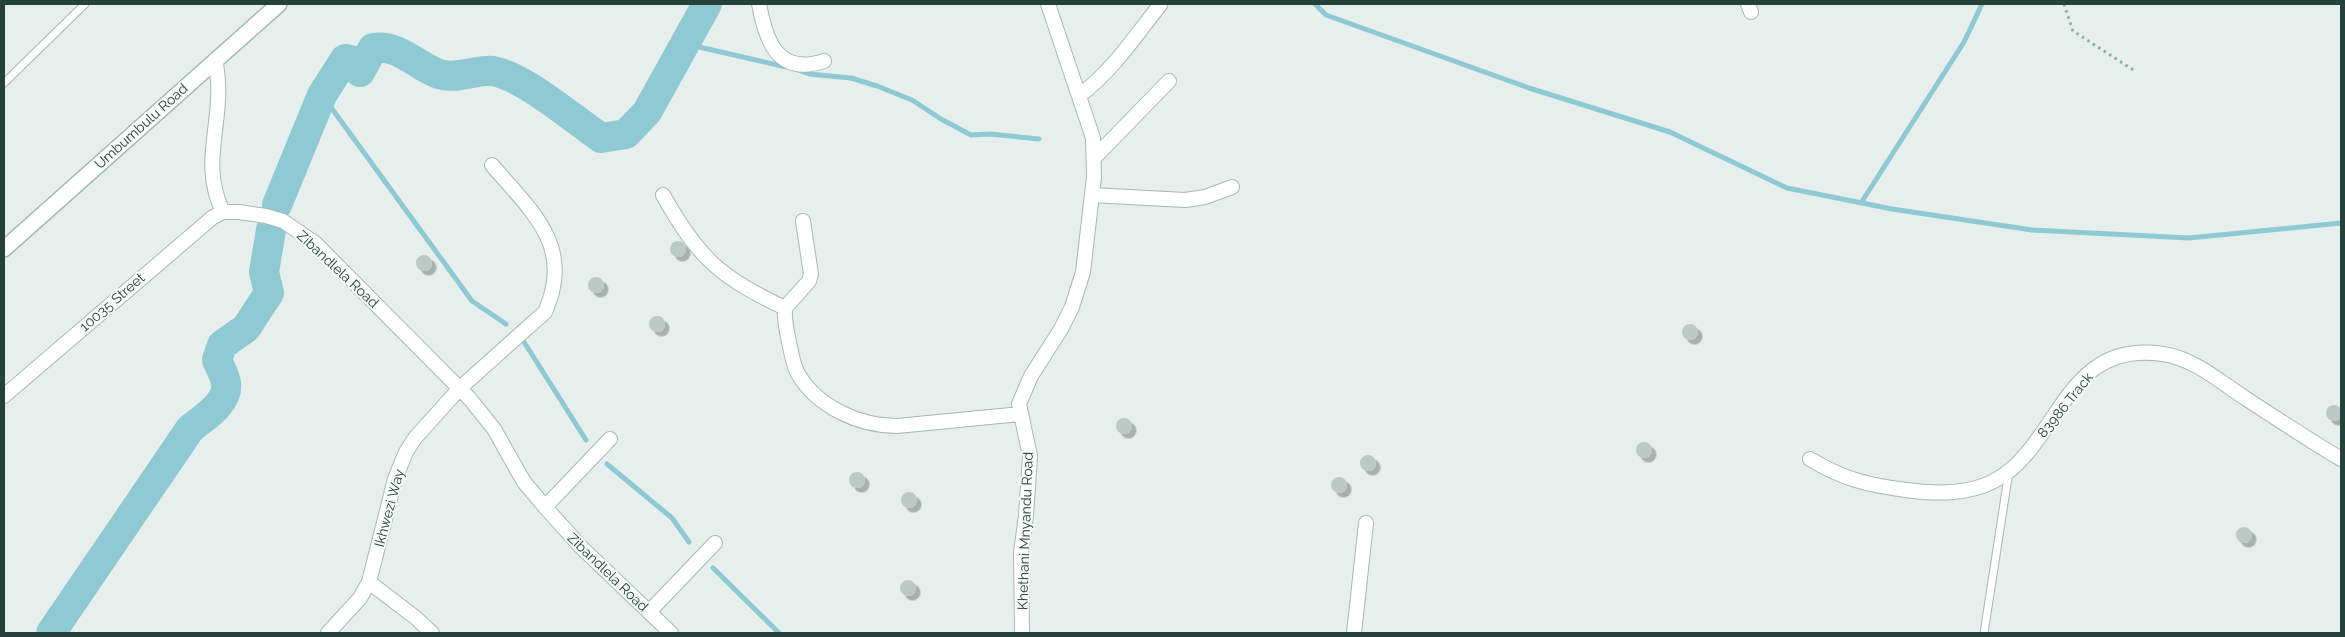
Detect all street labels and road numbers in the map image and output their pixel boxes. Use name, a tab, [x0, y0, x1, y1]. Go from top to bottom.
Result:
street label: Umbumbulu Road	[91, 80, 191, 172]
street label: Zibandlela Road	[294, 227, 382, 311]
street label: 10035 Street	[76, 269, 148, 334]
street label: 83986 Track	[2034, 369, 2096, 441]
street label: Khethani Mnyandu Road	[1014, 452, 1036, 610]
street label: Ikhwezi Way	[371, 467, 407, 549]
street label: Zibandlela Road	[564, 530, 652, 614]

